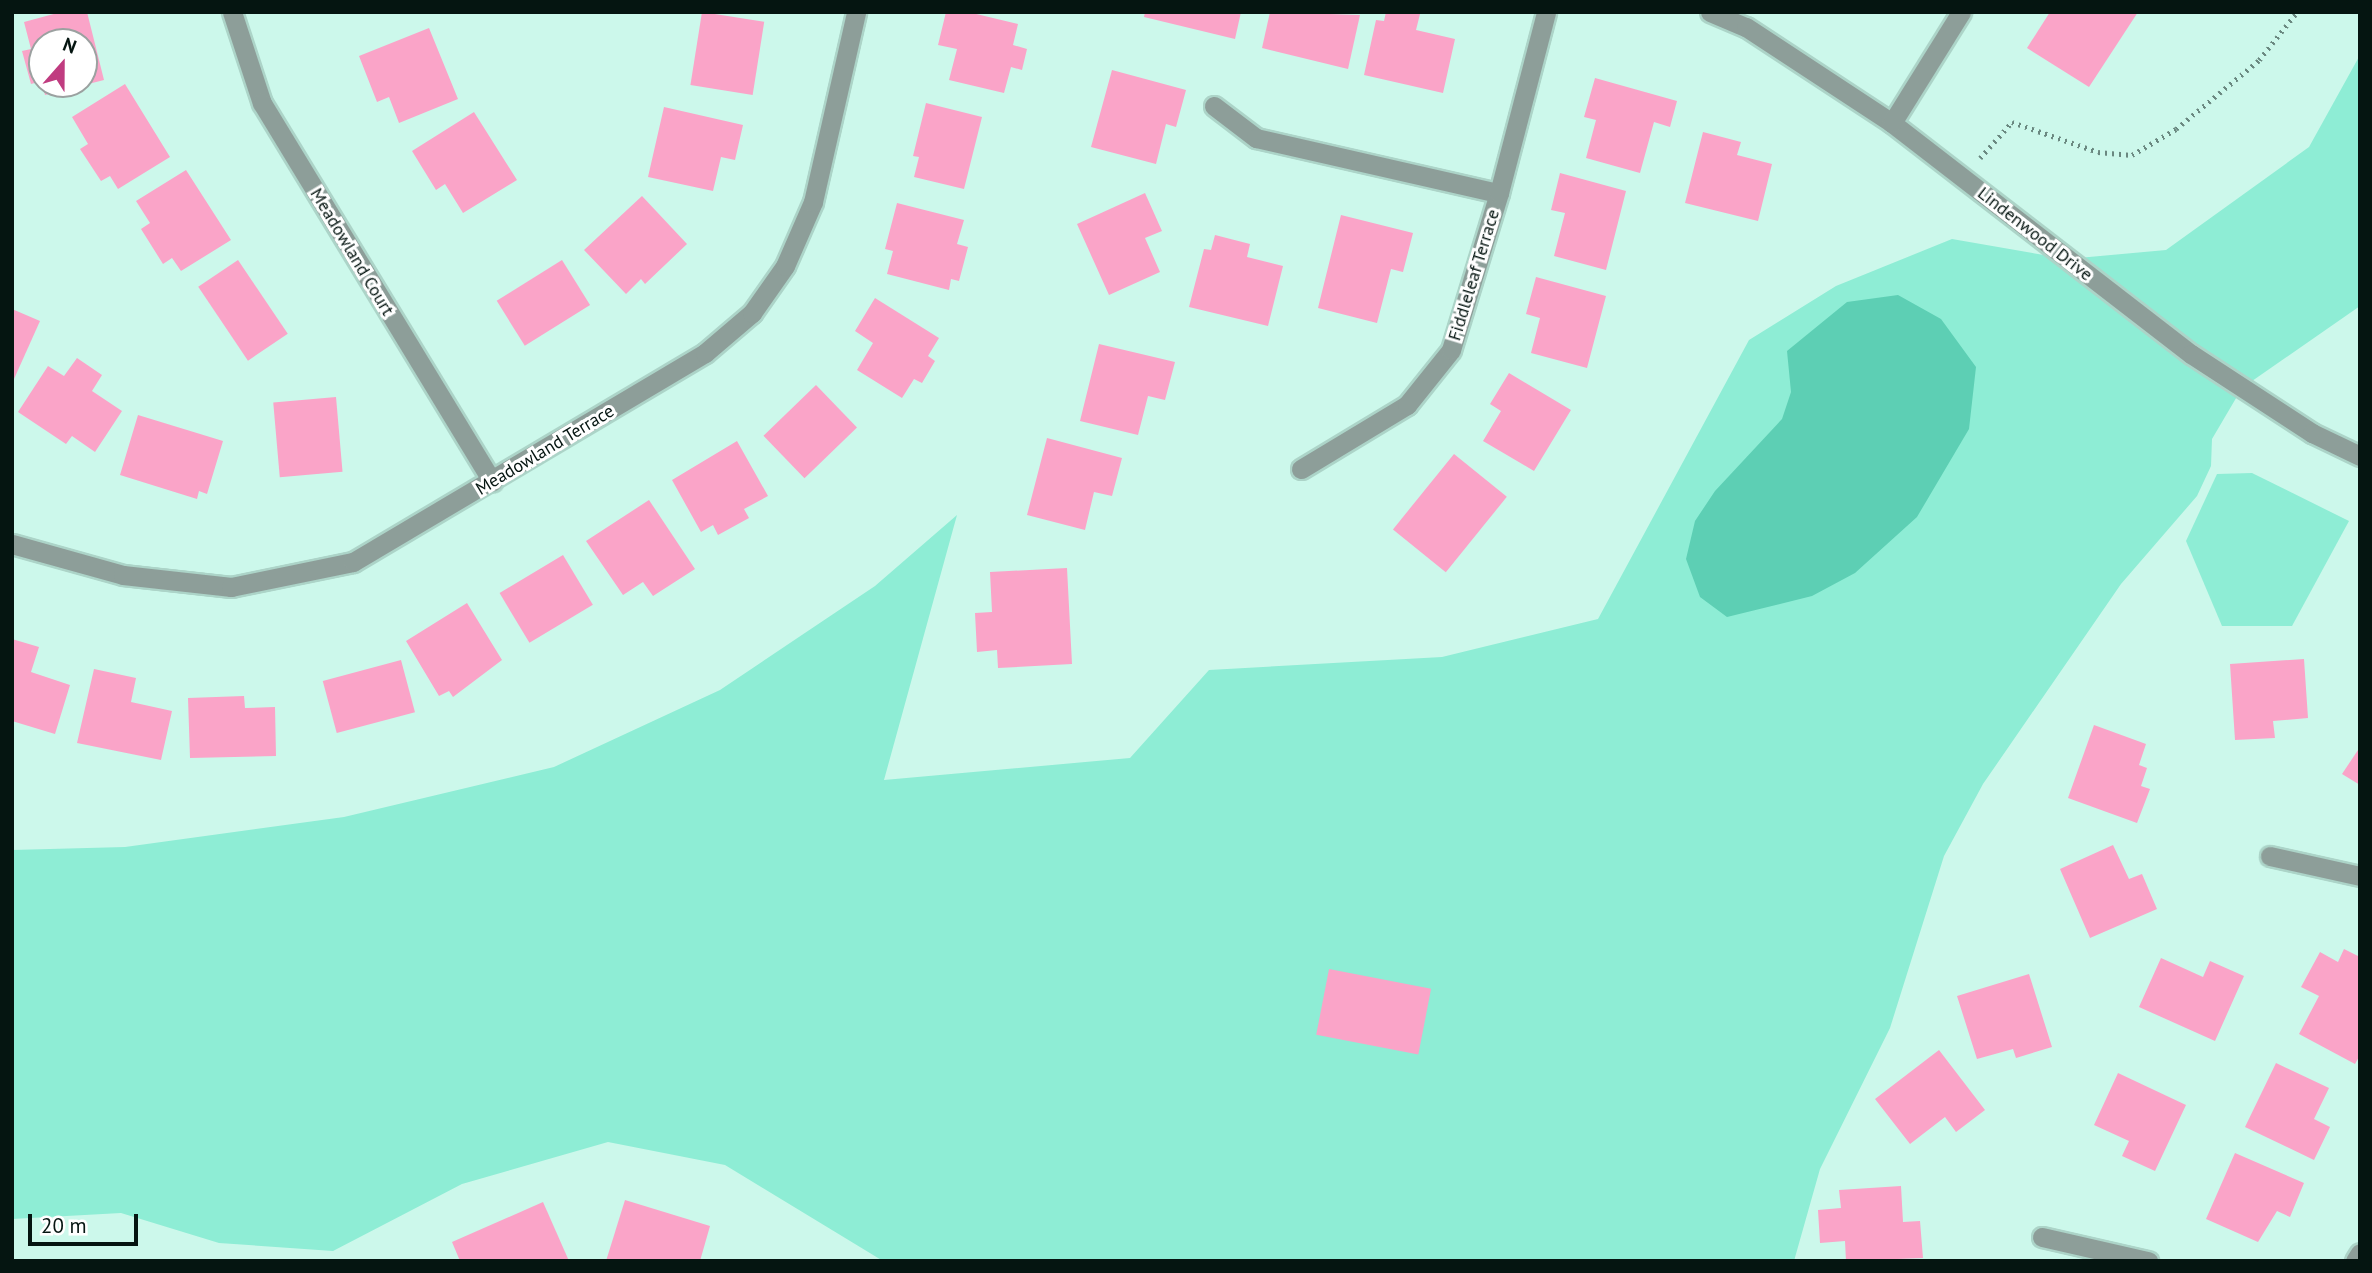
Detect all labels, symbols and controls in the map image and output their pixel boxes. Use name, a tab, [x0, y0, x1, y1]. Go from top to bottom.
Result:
north arrow	[28, 28, 98, 98]
text: N	[60, 32, 80, 59]
street label: Lindenwood Drive	[1973, 182, 2097, 286]
street label: Meadowland Court	[305, 184, 399, 320]
street label: Fiddleleaf Terrace	[1444, 207, 1504, 343]
street label: Meadowland Terrace	[472, 400, 618, 500]
scale bar	[32, 1200, 142, 1244]
text: 20 m	[41, 1212, 87, 1239]

